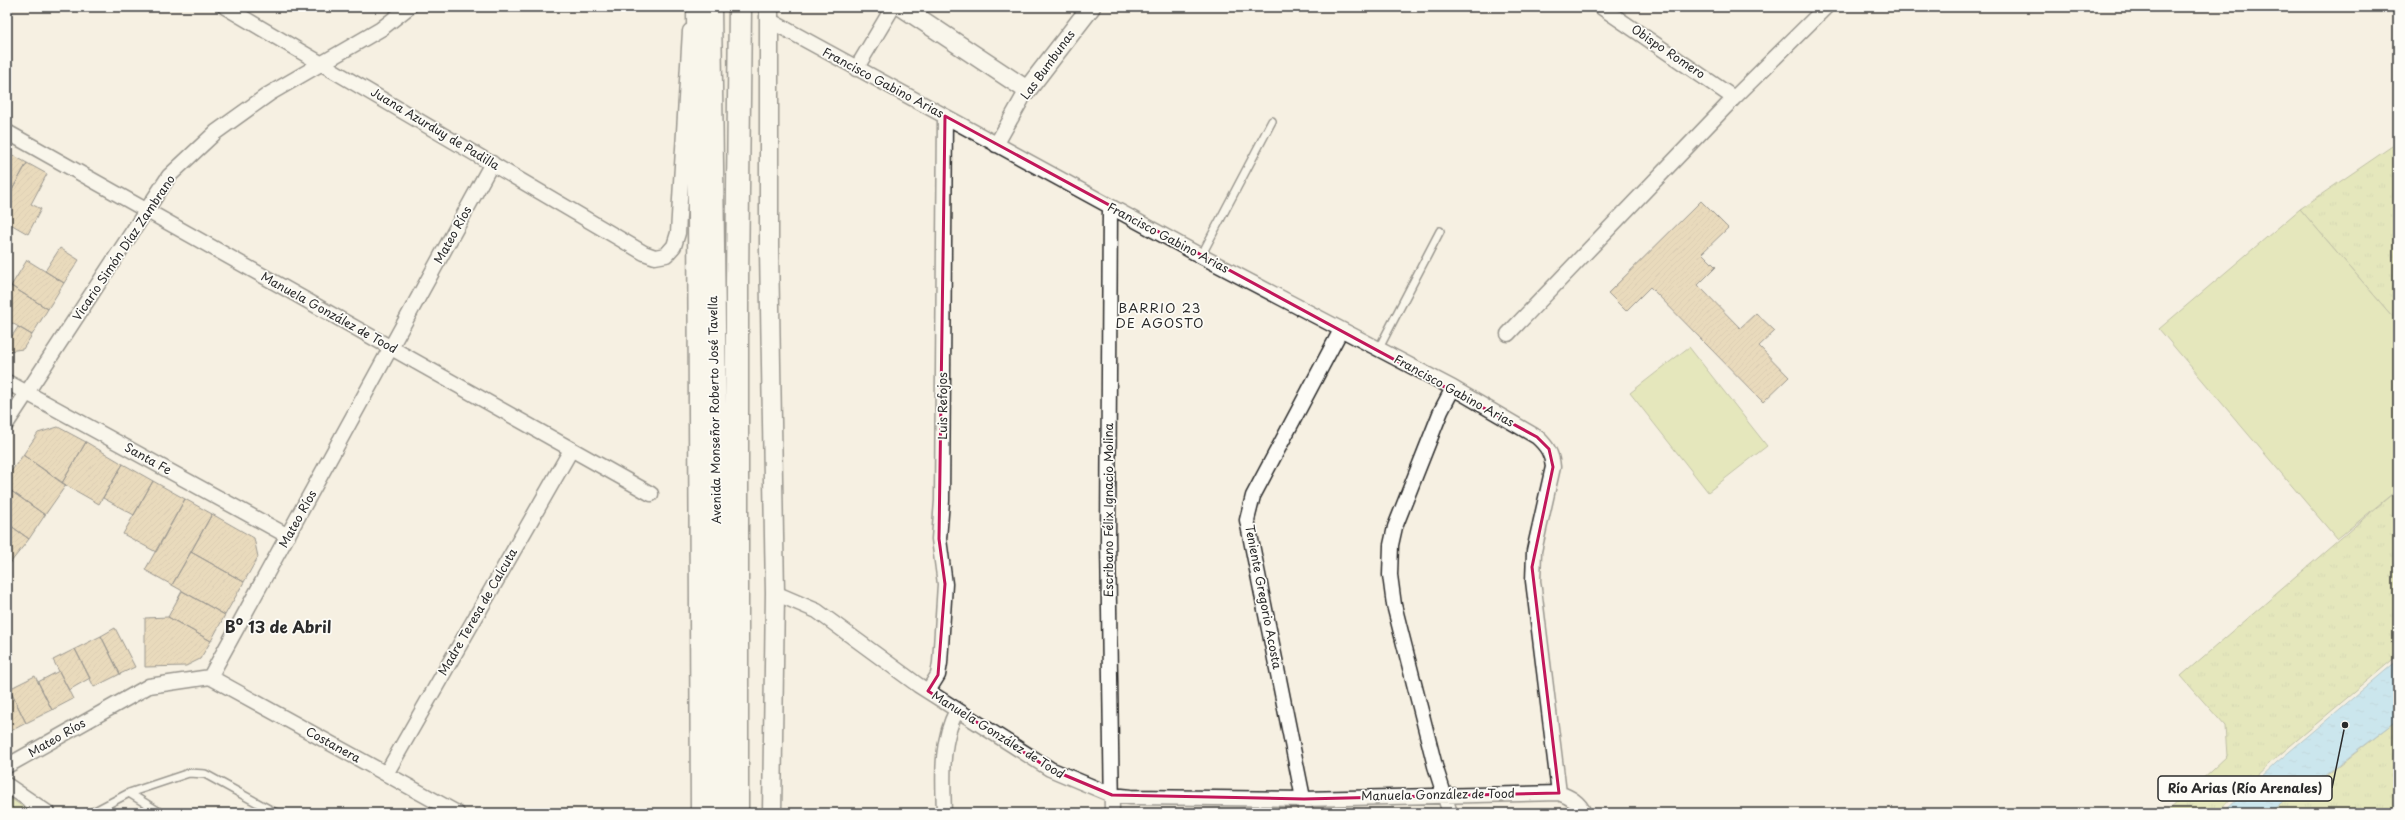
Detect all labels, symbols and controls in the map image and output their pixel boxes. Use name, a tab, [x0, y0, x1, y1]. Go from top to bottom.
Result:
street label: Obispo Romero	[1628, 20, 1709, 83]
street label: Las Bumbunas	[1016, 25, 1079, 103]
street label: Francisco Gabino Arias	[820, 42, 948, 122]
street label: Juana Azurduy de Padilla	[368, 82, 504, 174]
street label: Vicario Simón Díaz Zambrano	[68, 171, 179, 324]
street label: Francisco Gabino Arias	[1105, 197, 1233, 277]
street label: Mateo Ríos	[429, 202, 476, 267]
street label: Manuela González de Tood	[258, 267, 401, 357]
street label: Avenida Monseñor Roberto José Tavella	[703, 295, 725, 524]
district label: BARRIO 23 DE AGOSTO	[1116, 298, 1204, 332]
street label: Francisco Gabino Arias	[1391, 350, 1518, 431]
street label: Luis Refojos	[933, 372, 951, 440]
street label: Escribano Félix Ignacio Molina	[1099, 422, 1117, 597]
street label: Santa Fe	[122, 438, 176, 479]
street label: Mateo Ríos	[274, 486, 321, 551]
street label: Teniente Gregorio Acosta	[1241, 523, 1287, 671]
street label: Madre Teresa de Calcuta	[433, 544, 521, 679]
district label: Bº 13 de Abril	[225, 614, 331, 638]
street label: Manuela González de Tood	[929, 686, 1068, 782]
street label: Mateo Ríos	[24, 713, 89, 761]
street label: Costanera	[303, 722, 365, 767]
callout: Río Arias (Río Arenales)	[2158, 776, 2332, 801]
text: Río Arias (Río Arenales)	[2168, 778, 2322, 797]
street label: Manuela González de Tood	[1361, 784, 1515, 804]

